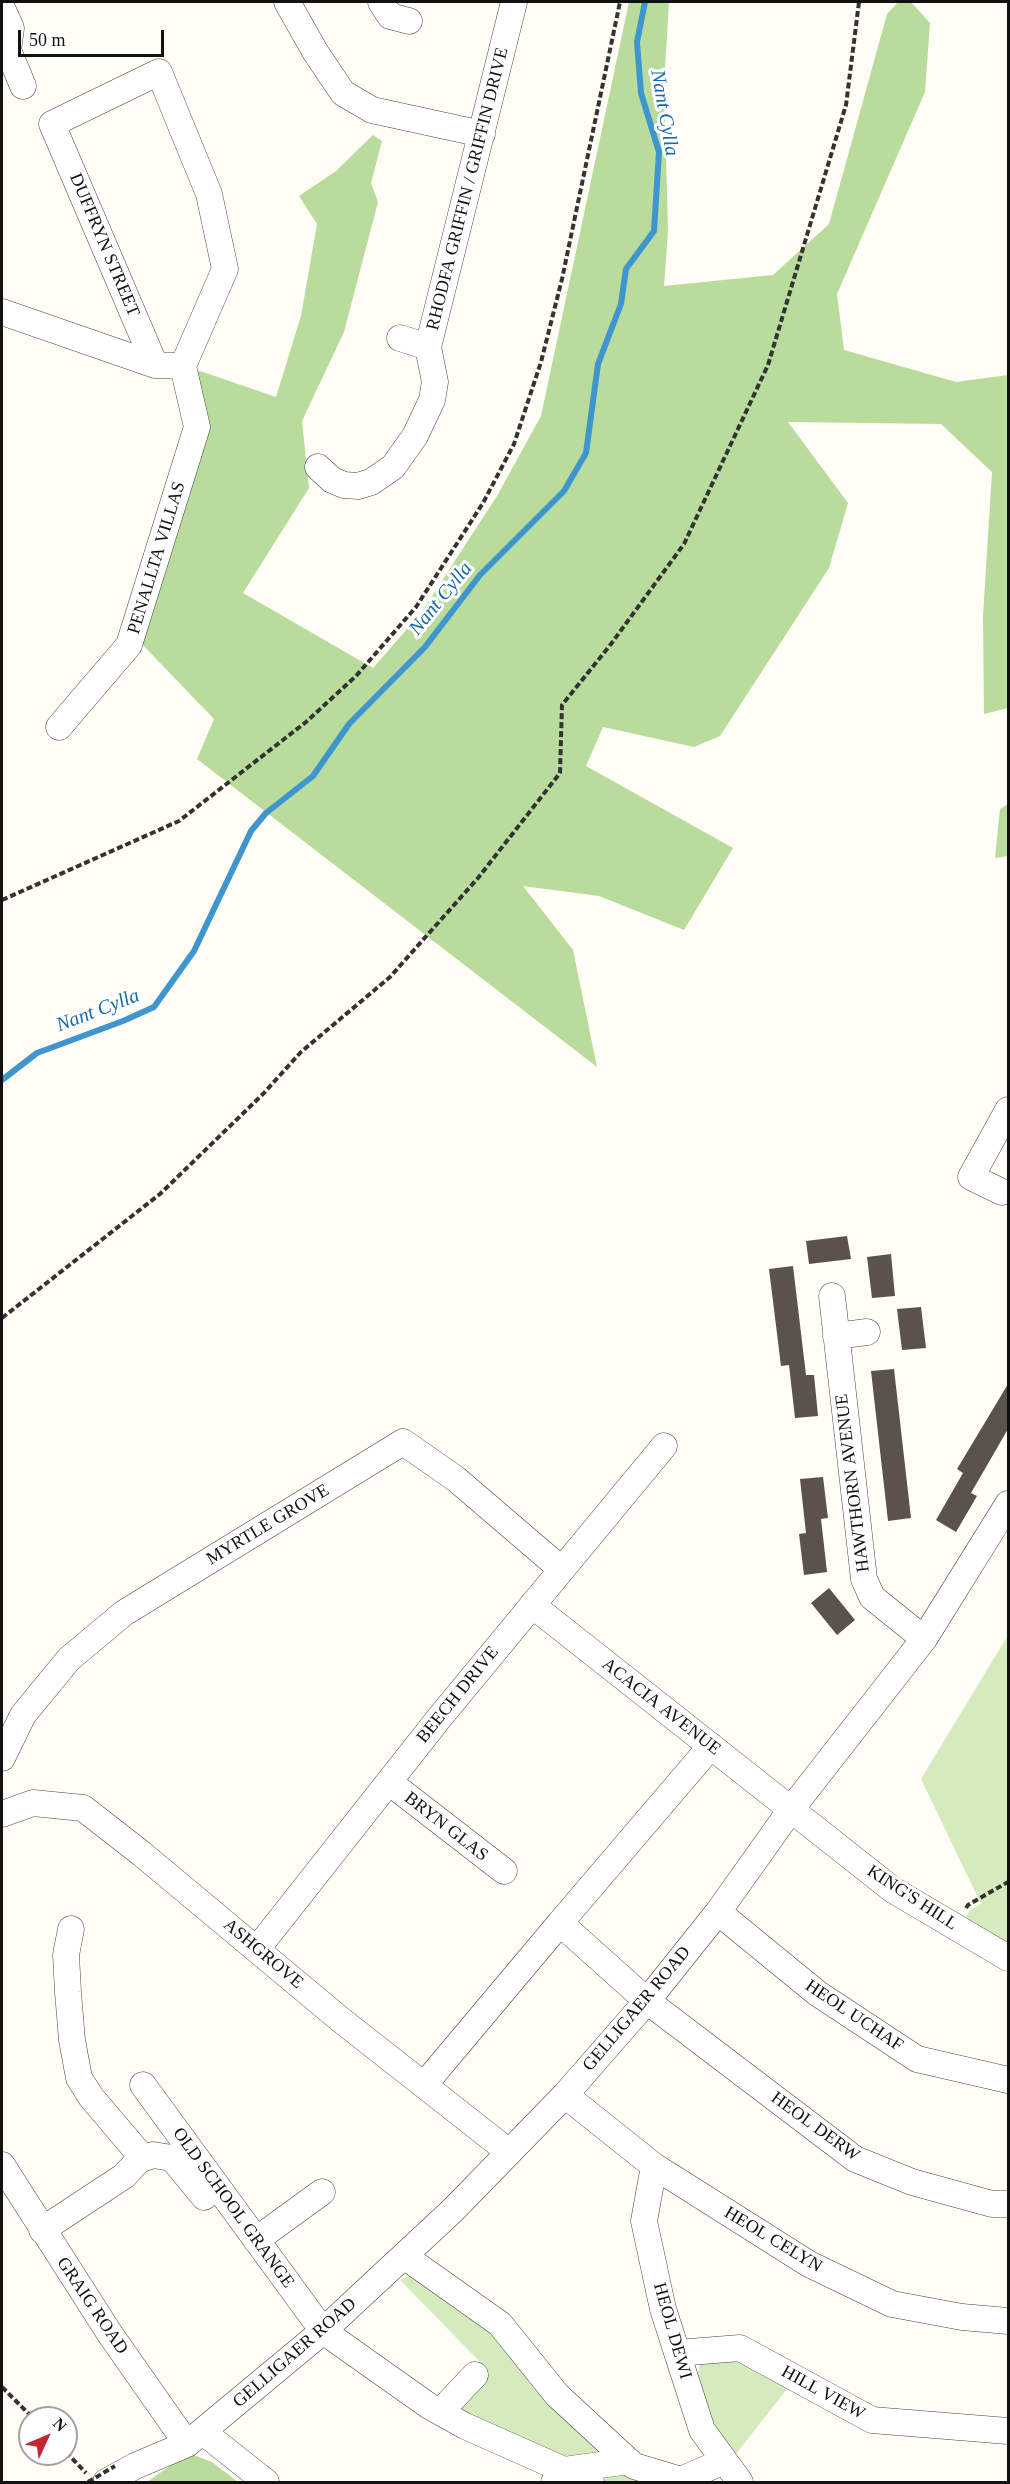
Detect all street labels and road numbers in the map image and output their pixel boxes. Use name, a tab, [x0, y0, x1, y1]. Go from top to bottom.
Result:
street label: RHODFA GRIFFIN / GRIFFIN DRIVE	[422, 45, 514, 333]
street label: DUFFRYN STREET	[64, 170, 144, 320]
street label: PENALLTA VILLAS	[124, 479, 190, 637]
street label: HAWTHORN AVENUE	[831, 1392, 875, 1574]
street label: MYRTLE GROVE	[203, 1480, 333, 1570]
street label: BEECH DRIVE	[412, 1642, 504, 1748]
street label: ACACIA AVENUE	[597, 1654, 725, 1760]
street label: BRYN GLAS	[400, 1788, 492, 1866]
street label: KING'S HILL	[863, 1861, 961, 1935]
street label: ASHGROVE	[219, 1914, 307, 1994]
street label: GELLIGAER ROAD	[578, 1942, 696, 2076]
street label: HEOL UCHAF	[801, 1975, 907, 2057]
street label: HEOL DERW	[766, 2088, 864, 2166]
street label: OLD SCHOOL GRANGE	[168, 2124, 298, 2292]
street label: HEOL CELYN	[720, 2202, 826, 2278]
street label: GRAIG ROAD	[52, 2253, 132, 2359]
street label: HEOL DEWI	[648, 2280, 696, 2382]
street label: GELLIGAER ROAD	[229, 2294, 361, 2412]
street label: HILL VIEW	[777, 2361, 869, 2425]

